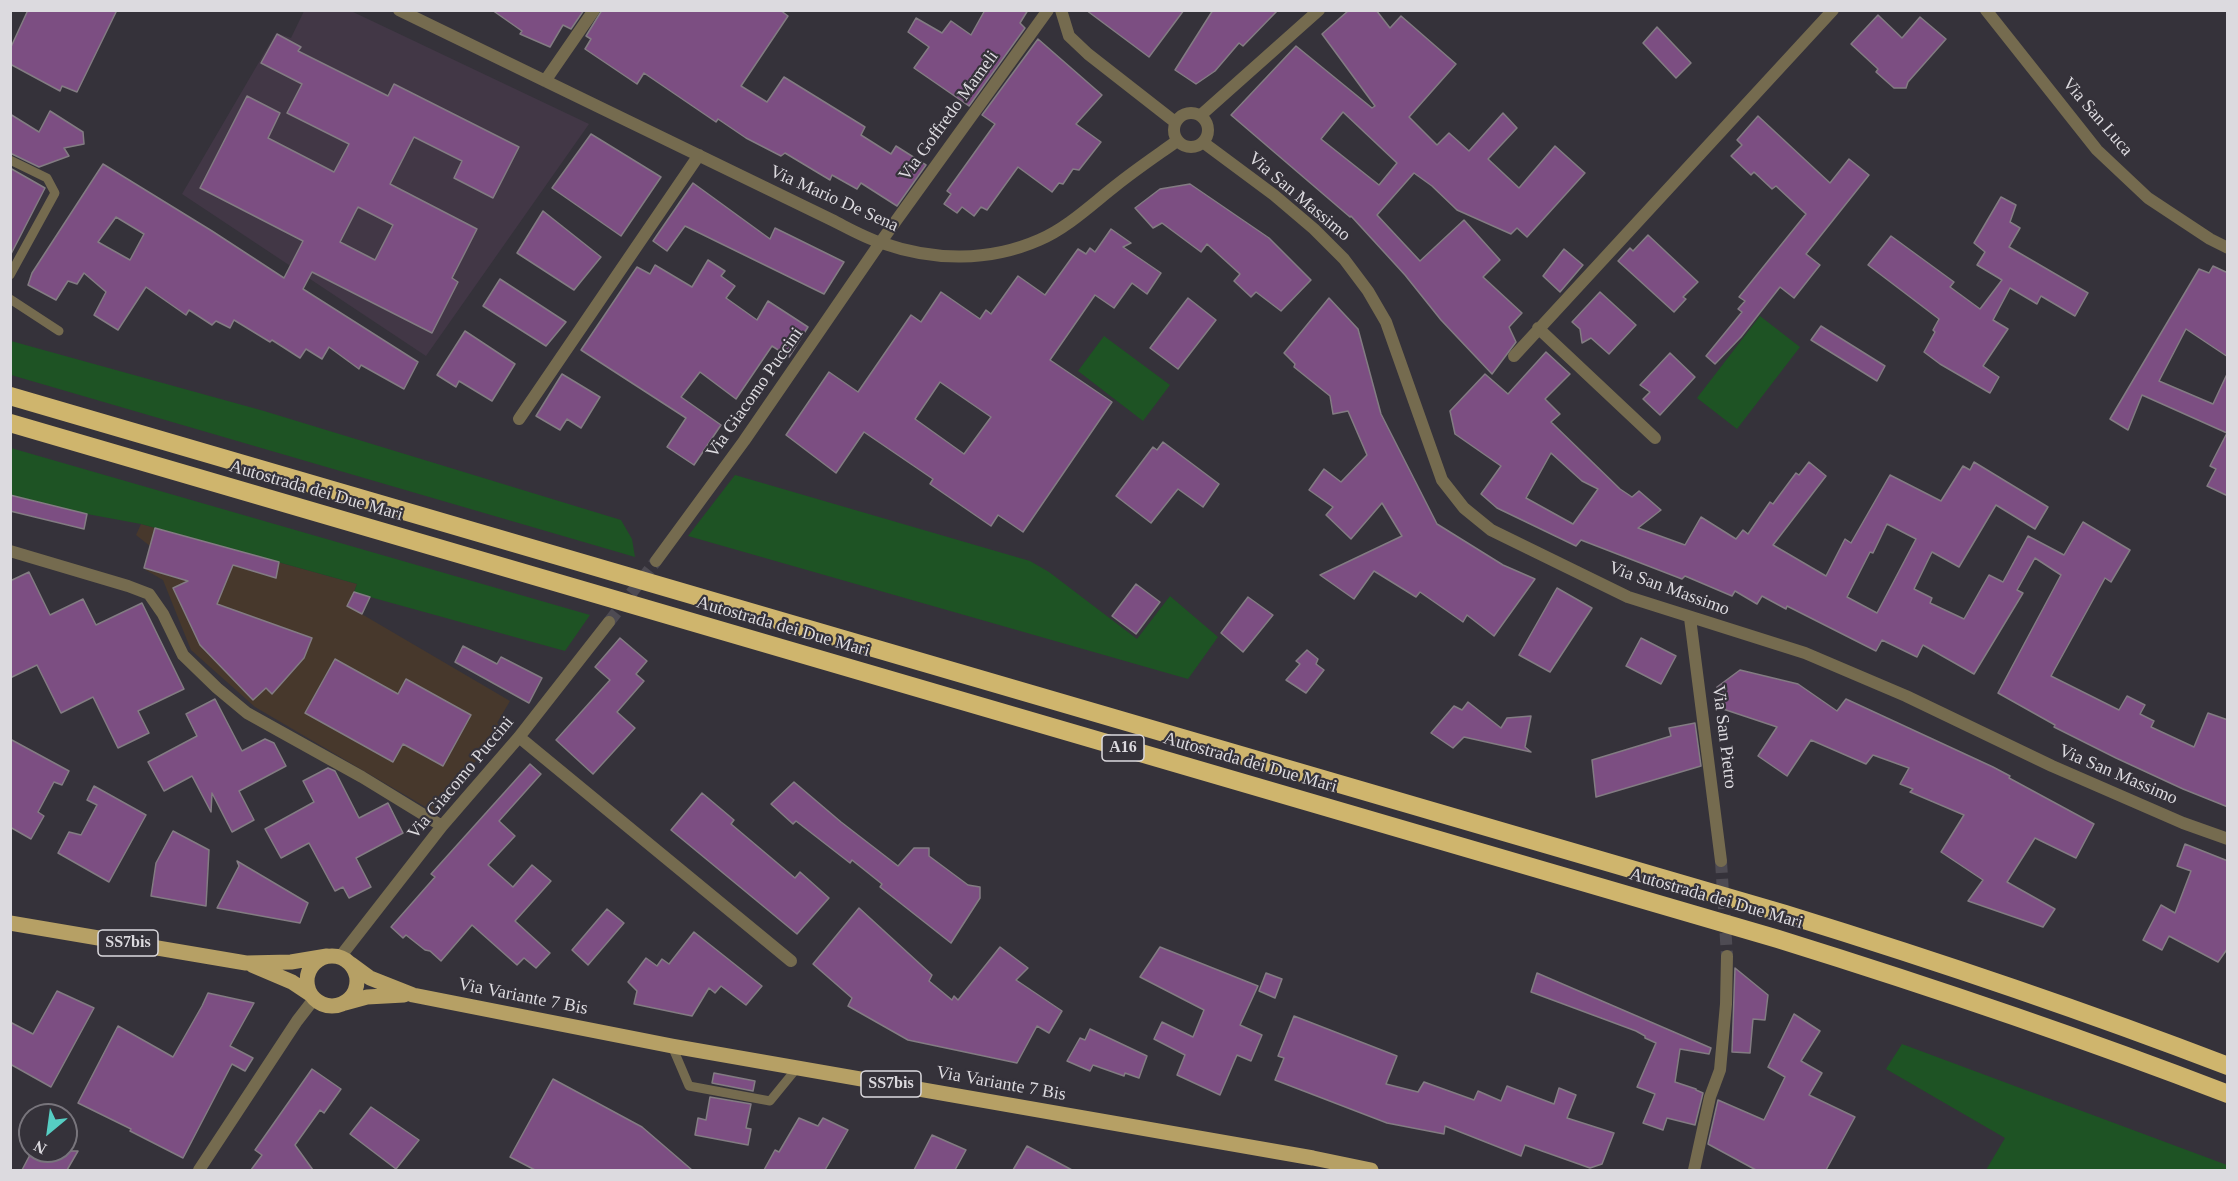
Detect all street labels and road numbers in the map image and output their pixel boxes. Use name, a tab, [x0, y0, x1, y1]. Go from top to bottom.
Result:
street label: Via Goffredo Mameli	[895, 47, 1003, 185]
street label: Via San Luca	[2057, 73, 2137, 161]
street label: Via San Massimo	[1243, 148, 1355, 246]
street label: Via Mario De Sena	[766, 161, 902, 237]
street label: Via Giacomo Puccini	[702, 324, 808, 462]
street label: Autostrada dei Due Mari	[227, 456, 405, 526]
street label: Via San Massimo	[1606, 557, 1732, 621]
street label: Autostrada dei Due Mari	[694, 592, 872, 662]
street label: Via San Pietro	[1707, 684, 1741, 790]
street label: Via Giacomo Puccini	[403, 712, 519, 844]
street label: Autostrada dei Due Mari	[1161, 728, 1339, 798]
road number: A16	[1102, 735, 1144, 761]
street label: Via San Massimo	[2055, 740, 2181, 810]
street label: Autostrada dei Due Mari	[1627, 864, 1805, 934]
road number: SS7bis	[98, 930, 158, 956]
street label: Via Variante 7 Bis	[456, 974, 590, 1020]
street label: Via Variante 7 Bis	[934, 1062, 1068, 1106]
road number: SS7bis	[861, 1071, 921, 1097]

